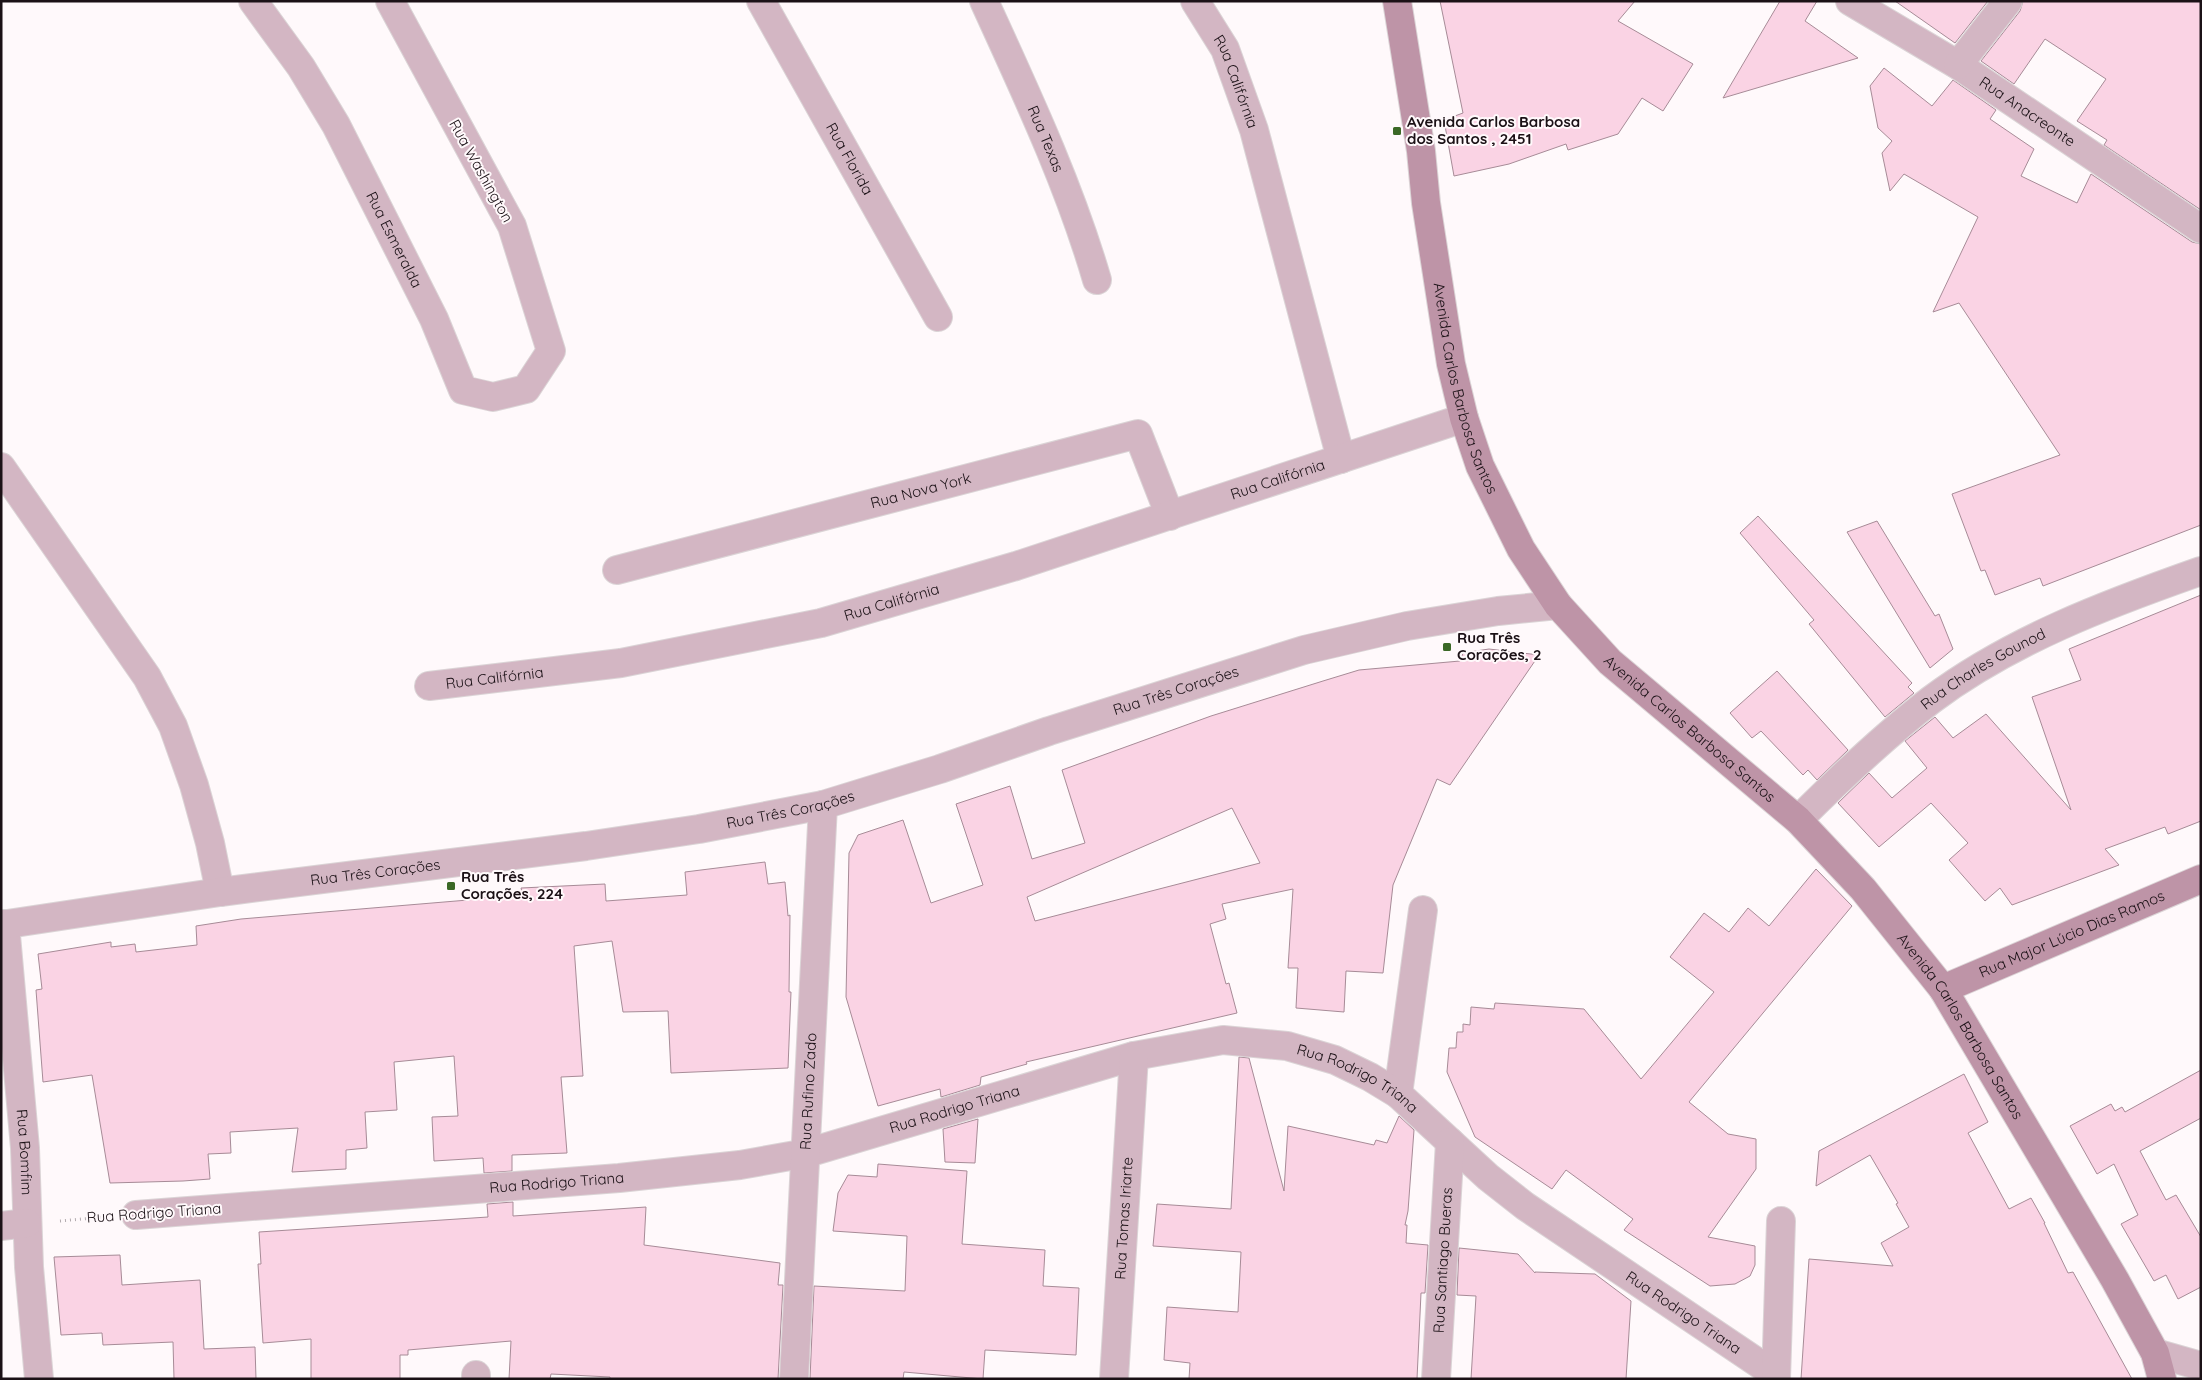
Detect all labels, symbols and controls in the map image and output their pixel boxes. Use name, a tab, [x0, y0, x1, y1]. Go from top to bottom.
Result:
street label: Rua Califórnia	[1210, 31, 1263, 131]
street label: Rua Anacreonte	[1976, 72, 2079, 151]
street label: Rua Texas	[1023, 102, 1068, 175]
place label: Avenida Carlos Barbosa dos Santos , 2451	[1407, 112, 1580, 148]
street label: Rua Washington	[445, 116, 518, 225]
street label: Rua Florida	[822, 119, 878, 198]
marker: Avenida Carlos Barbosa dos Santos , 2451	[1391, 125, 1403, 137]
street label: Rua Esmeralda	[362, 188, 427, 291]
street label: Avenida Carlos Barbosa Santos	[1429, 281, 1502, 497]
street label: Rua Califórnia	[1228, 455, 1327, 504]
street label: Rua Nova York	[868, 468, 973, 512]
street label: Rua Califórnia	[842, 579, 941, 625]
street label: Rua Charles Gounod	[1916, 624, 2048, 714]
place label: Rua Três Corações, 2	[1457, 628, 1542, 664]
marker: Rua Três Corações, 2	[1441, 641, 1453, 653]
street label: Avenida Carlos Barbosa Santos	[1600, 651, 1780, 806]
street label: Rua Três Corações	[1111, 661, 1241, 719]
street label: Rua Califórnia	[444, 662, 544, 693]
street label: Rua Três Corações	[725, 786, 857, 833]
street label: Rua Três Corações	[309, 854, 441, 890]
place label: Rua Três Corações, 224	[461, 867, 563, 903]
marker: Rua Três Corações, 224	[445, 880, 457, 892]
street label: Rua Major Lúcio Dias Ramos	[1976, 886, 2167, 982]
street label: Avenida Carlos Barbosa Santos	[1893, 929, 2028, 1123]
street label: Rua Rufino Zado	[796, 1032, 820, 1150]
street label: Rua Rodrigo Triana	[1295, 1039, 1422, 1117]
street label: Rua Rodrigo Triana	[887, 1080, 1022, 1137]
street label: Rua Bomfim	[13, 1108, 37, 1196]
street label: Rua Tomas Iriarte	[1110, 1156, 1137, 1280]
street label: Rua Rodrigo Triana	[489, 1168, 625, 1197]
street label: Rua Santiago Bueras	[1429, 1187, 1456, 1334]
street label: Rua Rodrigo Triana	[86, 1198, 222, 1227]
street label: Rua Rodrigo Triana	[1622, 1267, 1745, 1358]

